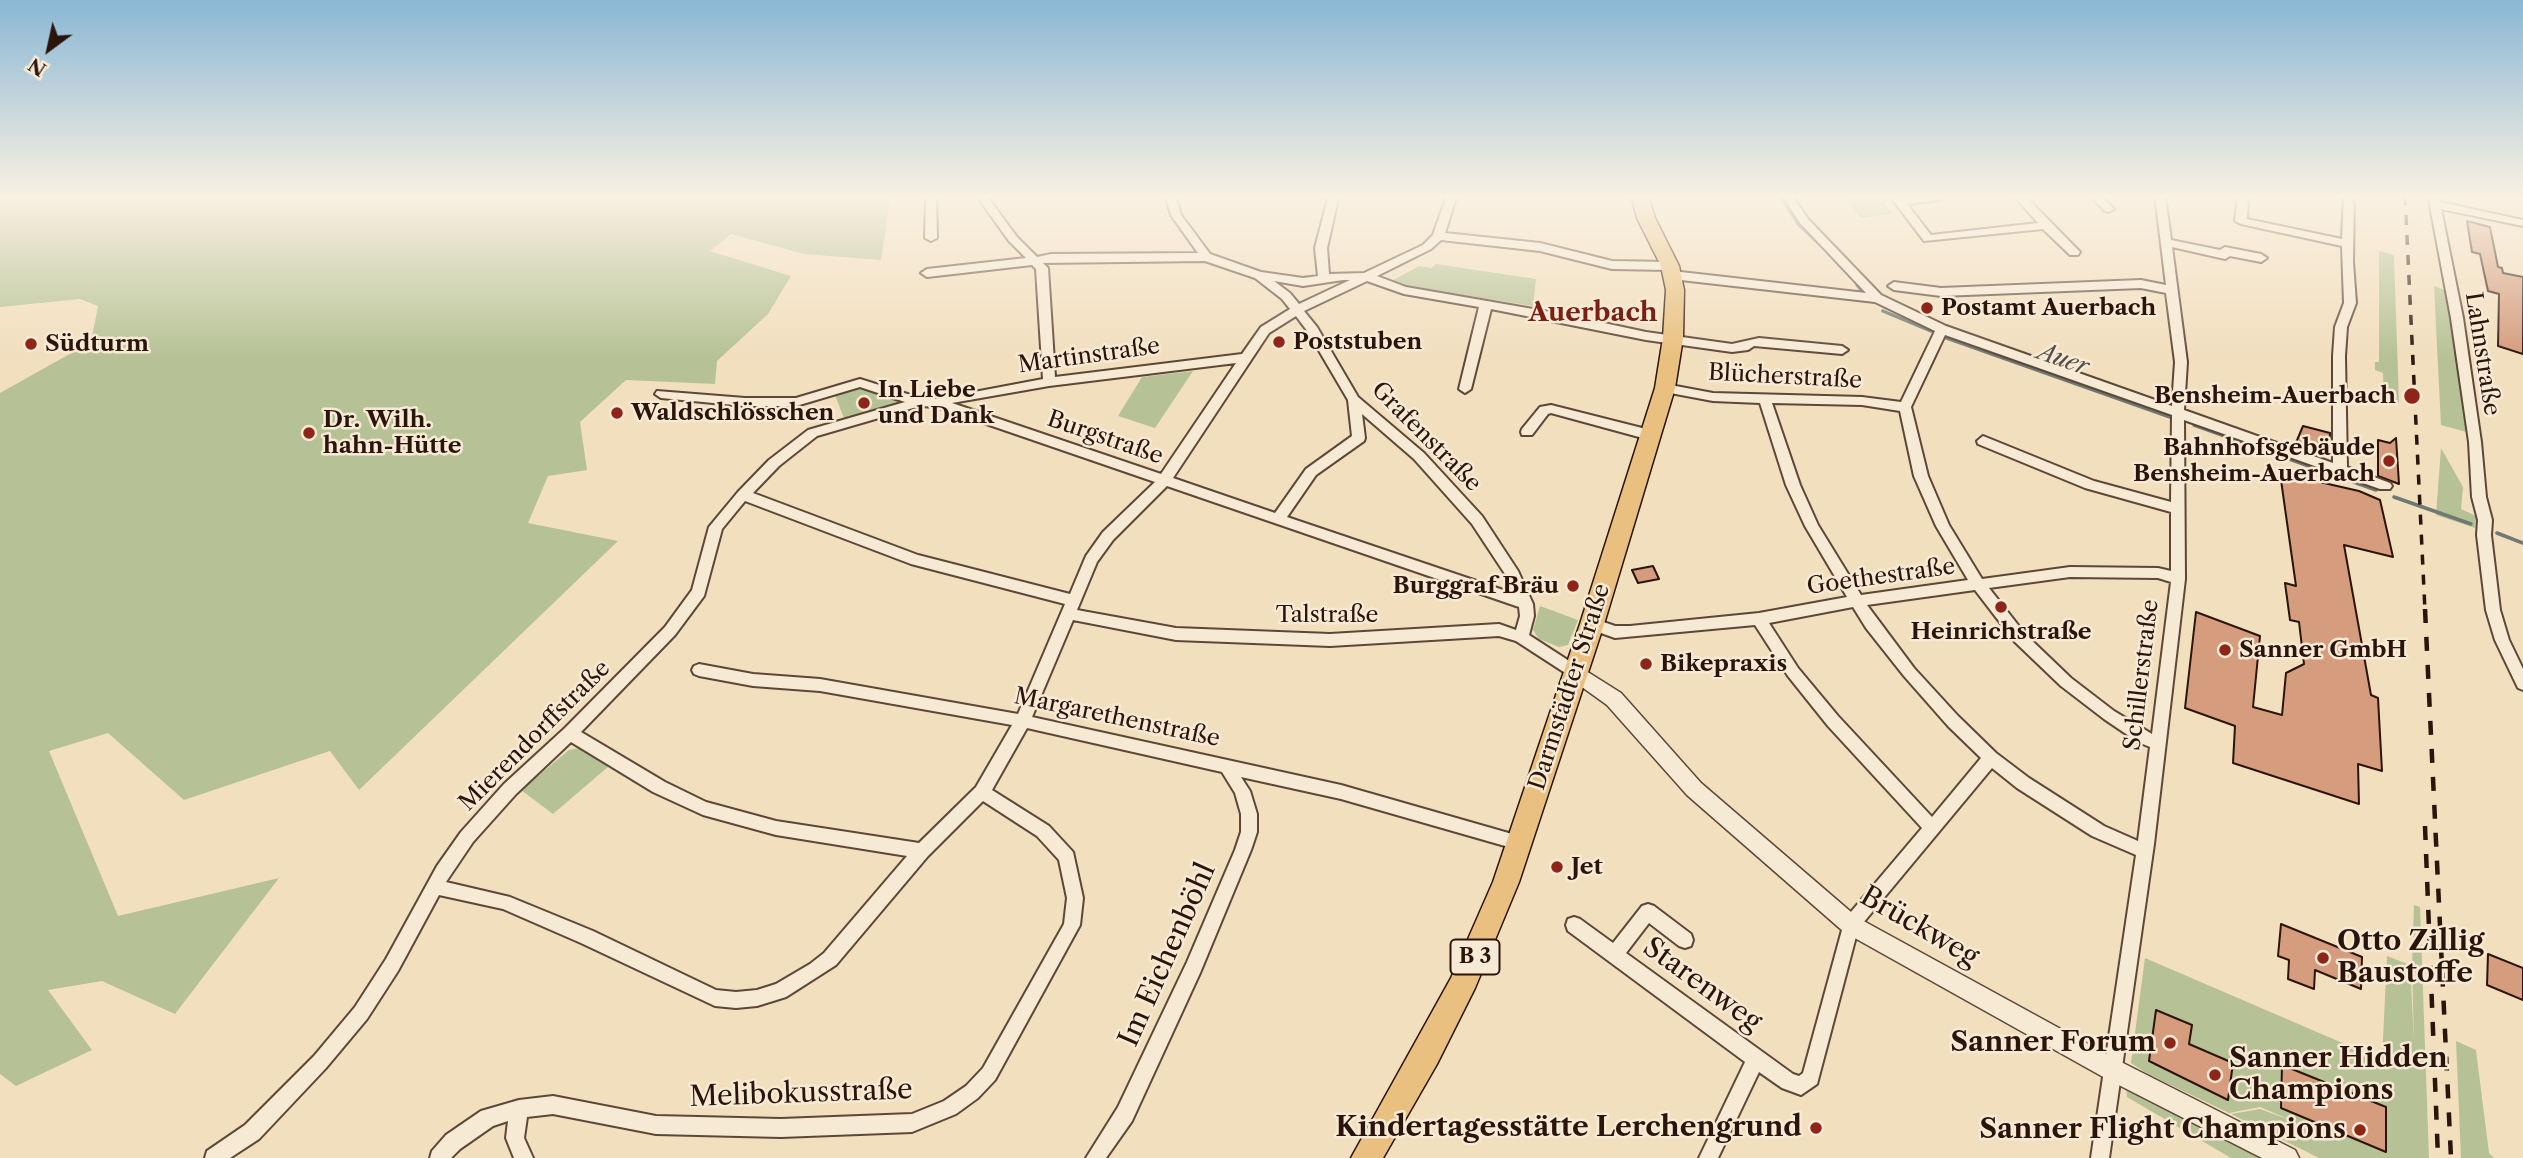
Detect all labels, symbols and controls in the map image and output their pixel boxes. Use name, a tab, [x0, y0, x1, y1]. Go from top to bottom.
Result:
north arrow	[14, 14, 84, 84]
text: N	[24, 53, 50, 81]
street label: Lahnstraße	[2459, 290, 2505, 418]
place label: Postamt Auerbach	[1941, 294, 2156, 322]
district label: Auerbach	[1528, 297, 1658, 329]
marker: Postamt Auerbach	[1919, 300, 1935, 316]
place label: Poststuben	[1293, 328, 1422, 356]
place label: Südturm	[45, 330, 149, 358]
street label: Martinstraße	[1016, 332, 1162, 380]
marker: Poststuben	[1271, 334, 1287, 350]
marker: Südturm	[23, 336, 39, 352]
water label: Auer	[2033, 338, 2093, 382]
street label: Blücherstraße	[1707, 359, 1863, 395]
place label: In Liebe und Dank	[878, 376, 994, 430]
street label: Grafenstraße	[1365, 376, 1487, 498]
place label: Bensheim-Auerbach	[2154, 382, 2396, 410]
marker: Bensheim-Auerbach	[2402, 386, 2422, 406]
marker: In Liebe und Dank	[856, 395, 872, 411]
place label: Waldschlösschen	[631, 399, 834, 427]
marker: Waldschlösschen	[609, 405, 625, 421]
street label: Burgstraße	[1044, 405, 1166, 471]
place label: Dr. Wilh. hahn-Hütte	[323, 406, 462, 460]
marker: Dr. Wilh. hahn-Hütte	[301, 425, 317, 441]
place label: Bahnhofsgebäude Bensheim-Auerbach	[2133, 434, 2375, 488]
marker: Bahnhofsgebäude Bensheim-Auerbach	[2381, 453, 2397, 469]
street label: Goethestraße	[1805, 553, 1957, 601]
place label: Burggraf Bräu	[1393, 572, 1559, 600]
marker: Burggraf Bräu	[1565, 578, 1581, 594]
street label: Darmstädter Straße	[1524, 580, 1616, 794]
street label: Schillerstraße	[2119, 598, 2165, 752]
marker: Heinrichstraße	[1993, 599, 2009, 615]
street label: Talstraße	[1276, 601, 1378, 629]
place label: Heinrichstraße	[1910, 618, 2092, 646]
place label: Sanner GmbH	[2239, 636, 2407, 664]
marker: Sanner GmbH	[2217, 642, 2233, 658]
place label: Bikepraxis	[1660, 650, 1787, 678]
street label: Mierendorffstraße	[454, 655, 616, 817]
marker: Bikepraxis	[1638, 656, 1654, 672]
street label: Margarethenstraße	[1012, 683, 1222, 753]
place label: Jet	[1571, 853, 1603, 881]
street label: Im Eichenböhl	[1113, 858, 1223, 1052]
marker: Jet	[1549, 859, 1565, 875]
street label: Brückweg	[1854, 880, 1984, 974]
place label: Otto Zillig Baustoffe	[2337, 925, 2484, 991]
street label: Starenweg	[1636, 931, 1768, 1039]
road number: B 3	[1450, 940, 1500, 974]
marker: Otto Zillig Baustoffe	[2315, 950, 2331, 966]
place label: Sanner Forum	[1950, 1026, 2156, 1060]
marker: Sanner Forum	[2162, 1035, 2178, 1051]
place label: Sanner Hidden Champions	[2229, 1042, 2448, 1108]
marker: Sanner Hidden Champions	[2207, 1067, 2223, 1083]
street label: Melibokusstraße	[689, 1073, 913, 1115]
place label: Kindertagesstätte Lerchengrund	[1335, 1111, 1802, 1145]
place label: Sanner Flight Champions	[1979, 1113, 2346, 1147]
marker: Kindertagesstätte Lerchengrund	[1808, 1120, 1824, 1136]
marker: Sanner Flight Champions	[2352, 1122, 2368, 1138]

